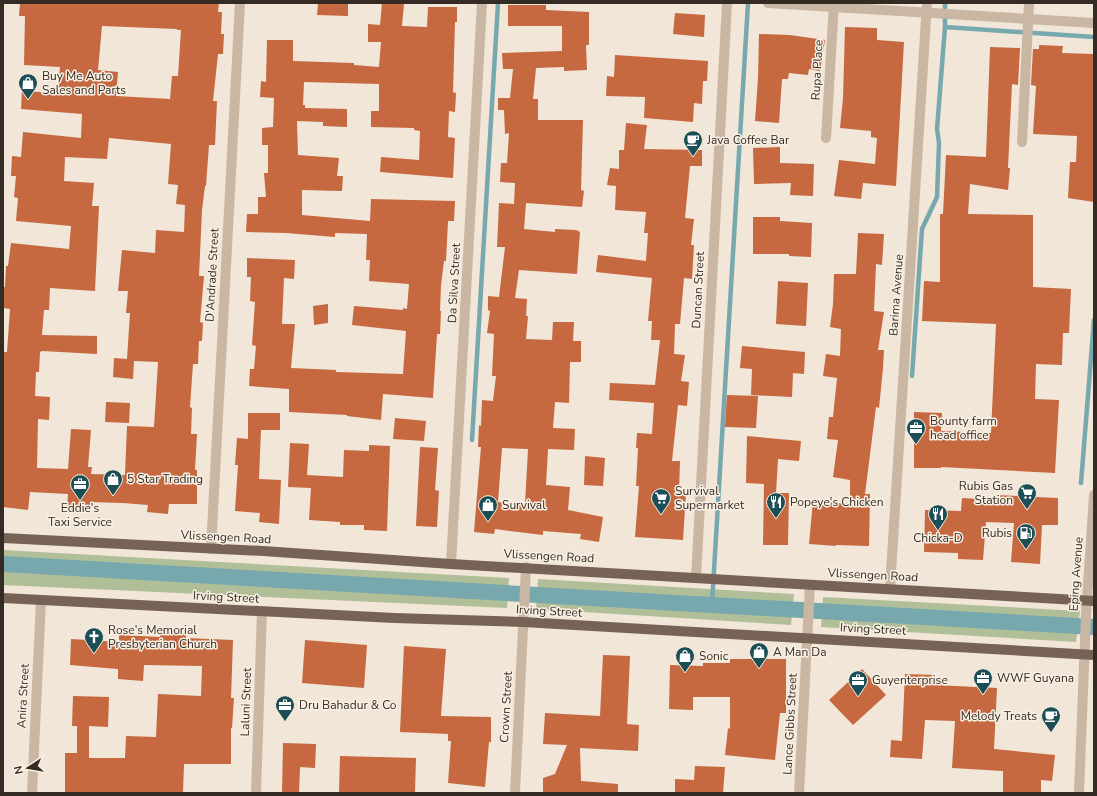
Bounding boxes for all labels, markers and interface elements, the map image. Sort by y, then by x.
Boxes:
street label: Rupa Place [807,39,827,101]
place label: Buy Me Auto Sales and Parts [42,68,126,98]
shop icon: Buy Me Auto Sales and Parts [17,72,39,100]
cafe icon: Java Coffee Bar [682,129,704,157]
place label: Java Coffee Bar [706,132,790,148]
street label: D'Andrade Street [202,227,222,322]
street label: Da Silva Street [444,242,464,323]
street label: Duncan Street [688,250,708,329]
street label: Barima Avenue [885,253,907,337]
place label: Bounty farm head office [930,413,997,443]
office icon: Bounty farm head office [905,417,927,445]
shop icon: 5 Star Trading [102,468,124,496]
place label: 5 Star Trading [127,471,203,487]
office icon: Eddie's Taxi Service [69,473,91,501]
place label: Rubis Gas Station [959,478,1013,508]
supermarket icon: Rubis Gas Station [1016,482,1038,510]
place label: Survival Supermarket [675,483,745,513]
supermarket icon: Survival Supermarket [650,487,672,515]
restaurant icon: Popeye's Chicken [765,491,787,519]
shop icon: Survival [477,494,499,522]
place label: Popeye's Chicken [790,494,884,510]
place label: Survival [502,497,546,513]
place label: Eddie's Taxi Service [48,500,112,530]
restaurant icon: Chicka-D [927,503,949,531]
fuel station icon: Rubis [1015,522,1037,550]
place label: Rubis [982,525,1012,541]
street label: Vlissengen Road [179,527,272,547]
place label: Chicka-D [913,530,963,546]
street label: Eping Avenue [1065,536,1087,612]
street label: Vlissengen Road [502,546,595,566]
street label: Vlissengen Road [826,565,919,585]
street label: Irving Street [192,587,260,607]
street label: Irving Street [515,601,583,621]
street label: Irving Street [839,619,907,639]
place label: Rose's Memorial Presbyterian Church [108,622,217,652]
church icon: Rose's Memorial Presbyterian Church [83,626,105,654]
shop icon: A Man Da [748,641,770,669]
place label: A Man Da [773,644,827,660]
shop icon: Sonic [674,645,696,673]
place label: Sonic [699,648,729,664]
street label: Anira Street [13,662,33,729]
street label: Laluni Street [237,667,255,737]
office icon: WWF Guyana [972,667,994,695]
office icon: Guyenterprise [847,669,869,697]
street label: Crown Street [496,670,516,743]
place label: WWF Guyana [997,670,1074,686]
street label: Lance Gibbs Street [779,672,801,775]
place label: Guyenterprise [872,672,948,688]
office icon: Dru Bahadur & Co [274,694,296,722]
place label: Dru Bahadur & Co [299,697,397,713]
cafe icon: Melody Treats [1040,705,1062,733]
place label: Melody Treats [961,708,1037,724]
north arrow [8,748,48,788]
text: N [11,764,27,776]

